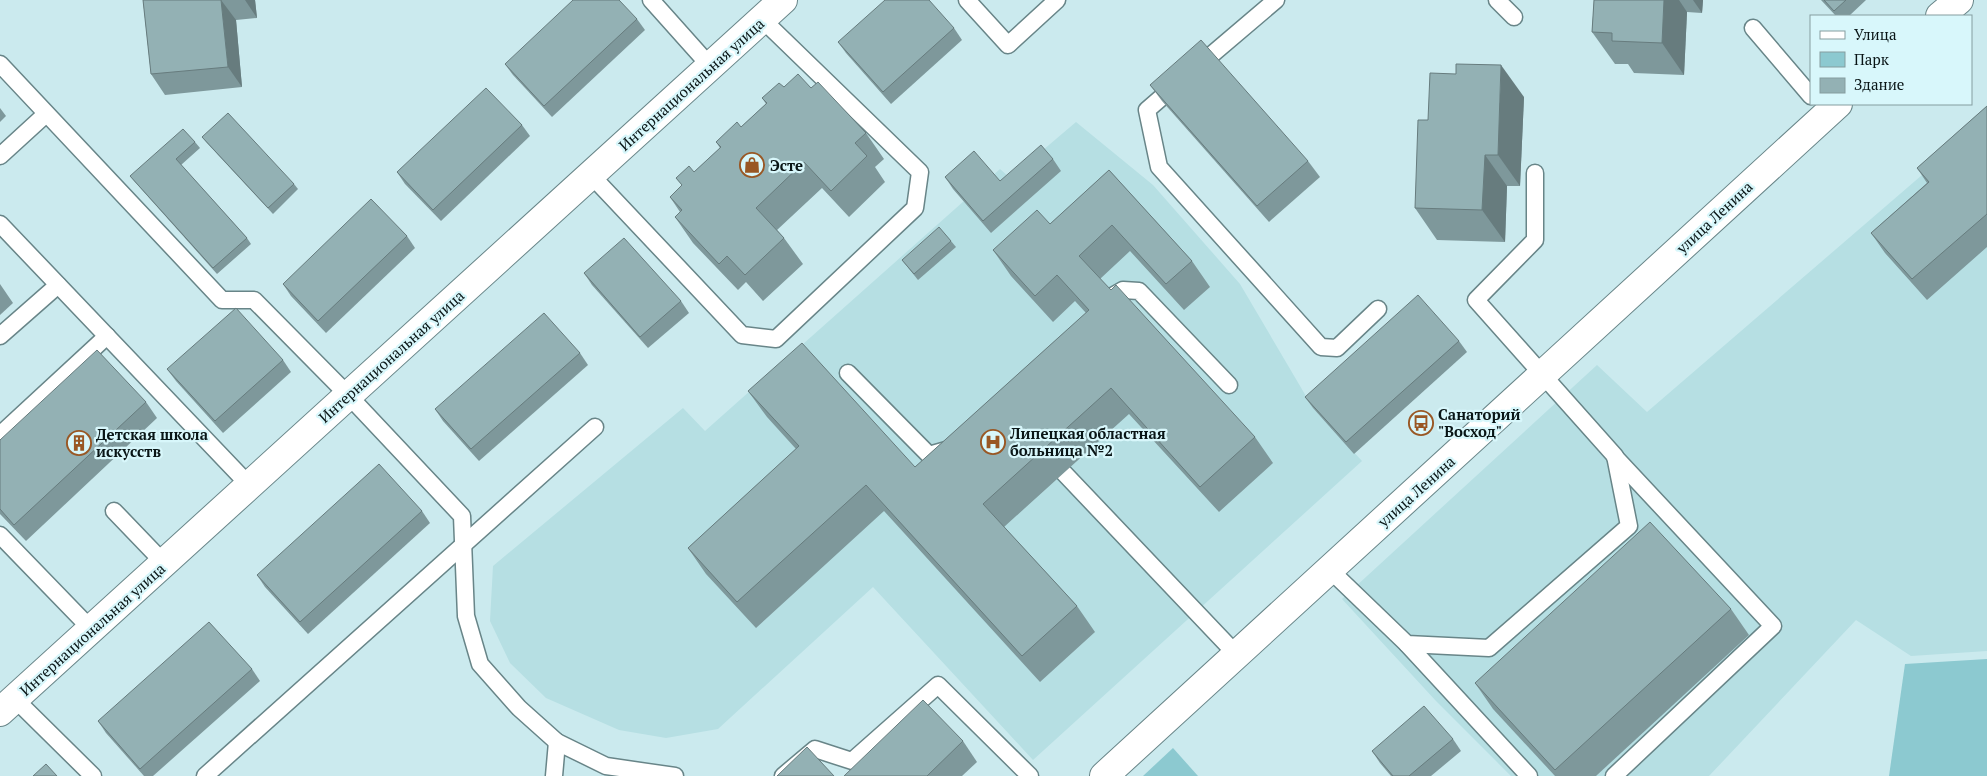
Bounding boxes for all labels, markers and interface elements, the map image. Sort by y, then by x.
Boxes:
street label: Интернациональная улица [614,13,768,155]
legend [1810,15,1972,105]
text: Улица [1854,24,1897,44]
text: Парк [1854,49,1890,69]
text: Здание [1854,74,1904,94]
shop icon: Эсте [739,152,765,178]
place label: Эсте [770,155,803,175]
street label: улица Ленина [1671,176,1757,258]
street label: Интернациональная улица [314,285,468,427]
place label: Санаторий "Восход" [1438,404,1521,441]
bus stop icon: Санаторий "Восход" [1408,410,1434,436]
place label: Липецкая областная больница №2 [1009,423,1166,460]
place label: Детская школа искусств [96,424,209,461]
hospital icon: Липецкая областная больница №2 [980,429,1006,455]
building icon: Детская школа искусств [66,430,92,456]
street label: улица Ленина [1372,451,1459,532]
street label: Интернациональная улица [15,558,169,700]

